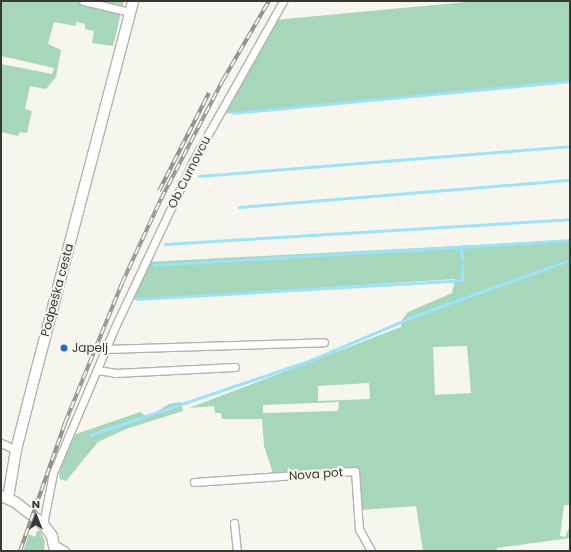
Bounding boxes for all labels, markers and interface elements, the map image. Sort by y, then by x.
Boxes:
street label: Ob Curnovcu [165,133,213,211]
street label: Podpeška cesta [38,242,76,338]
place label: Japelj [72,341,108,355]
marker: Japelj [59,343,69,353]
street label: Nova pot [288,465,344,483]
north arrow [16,496,56,536]
text: N [32,496,40,512]

